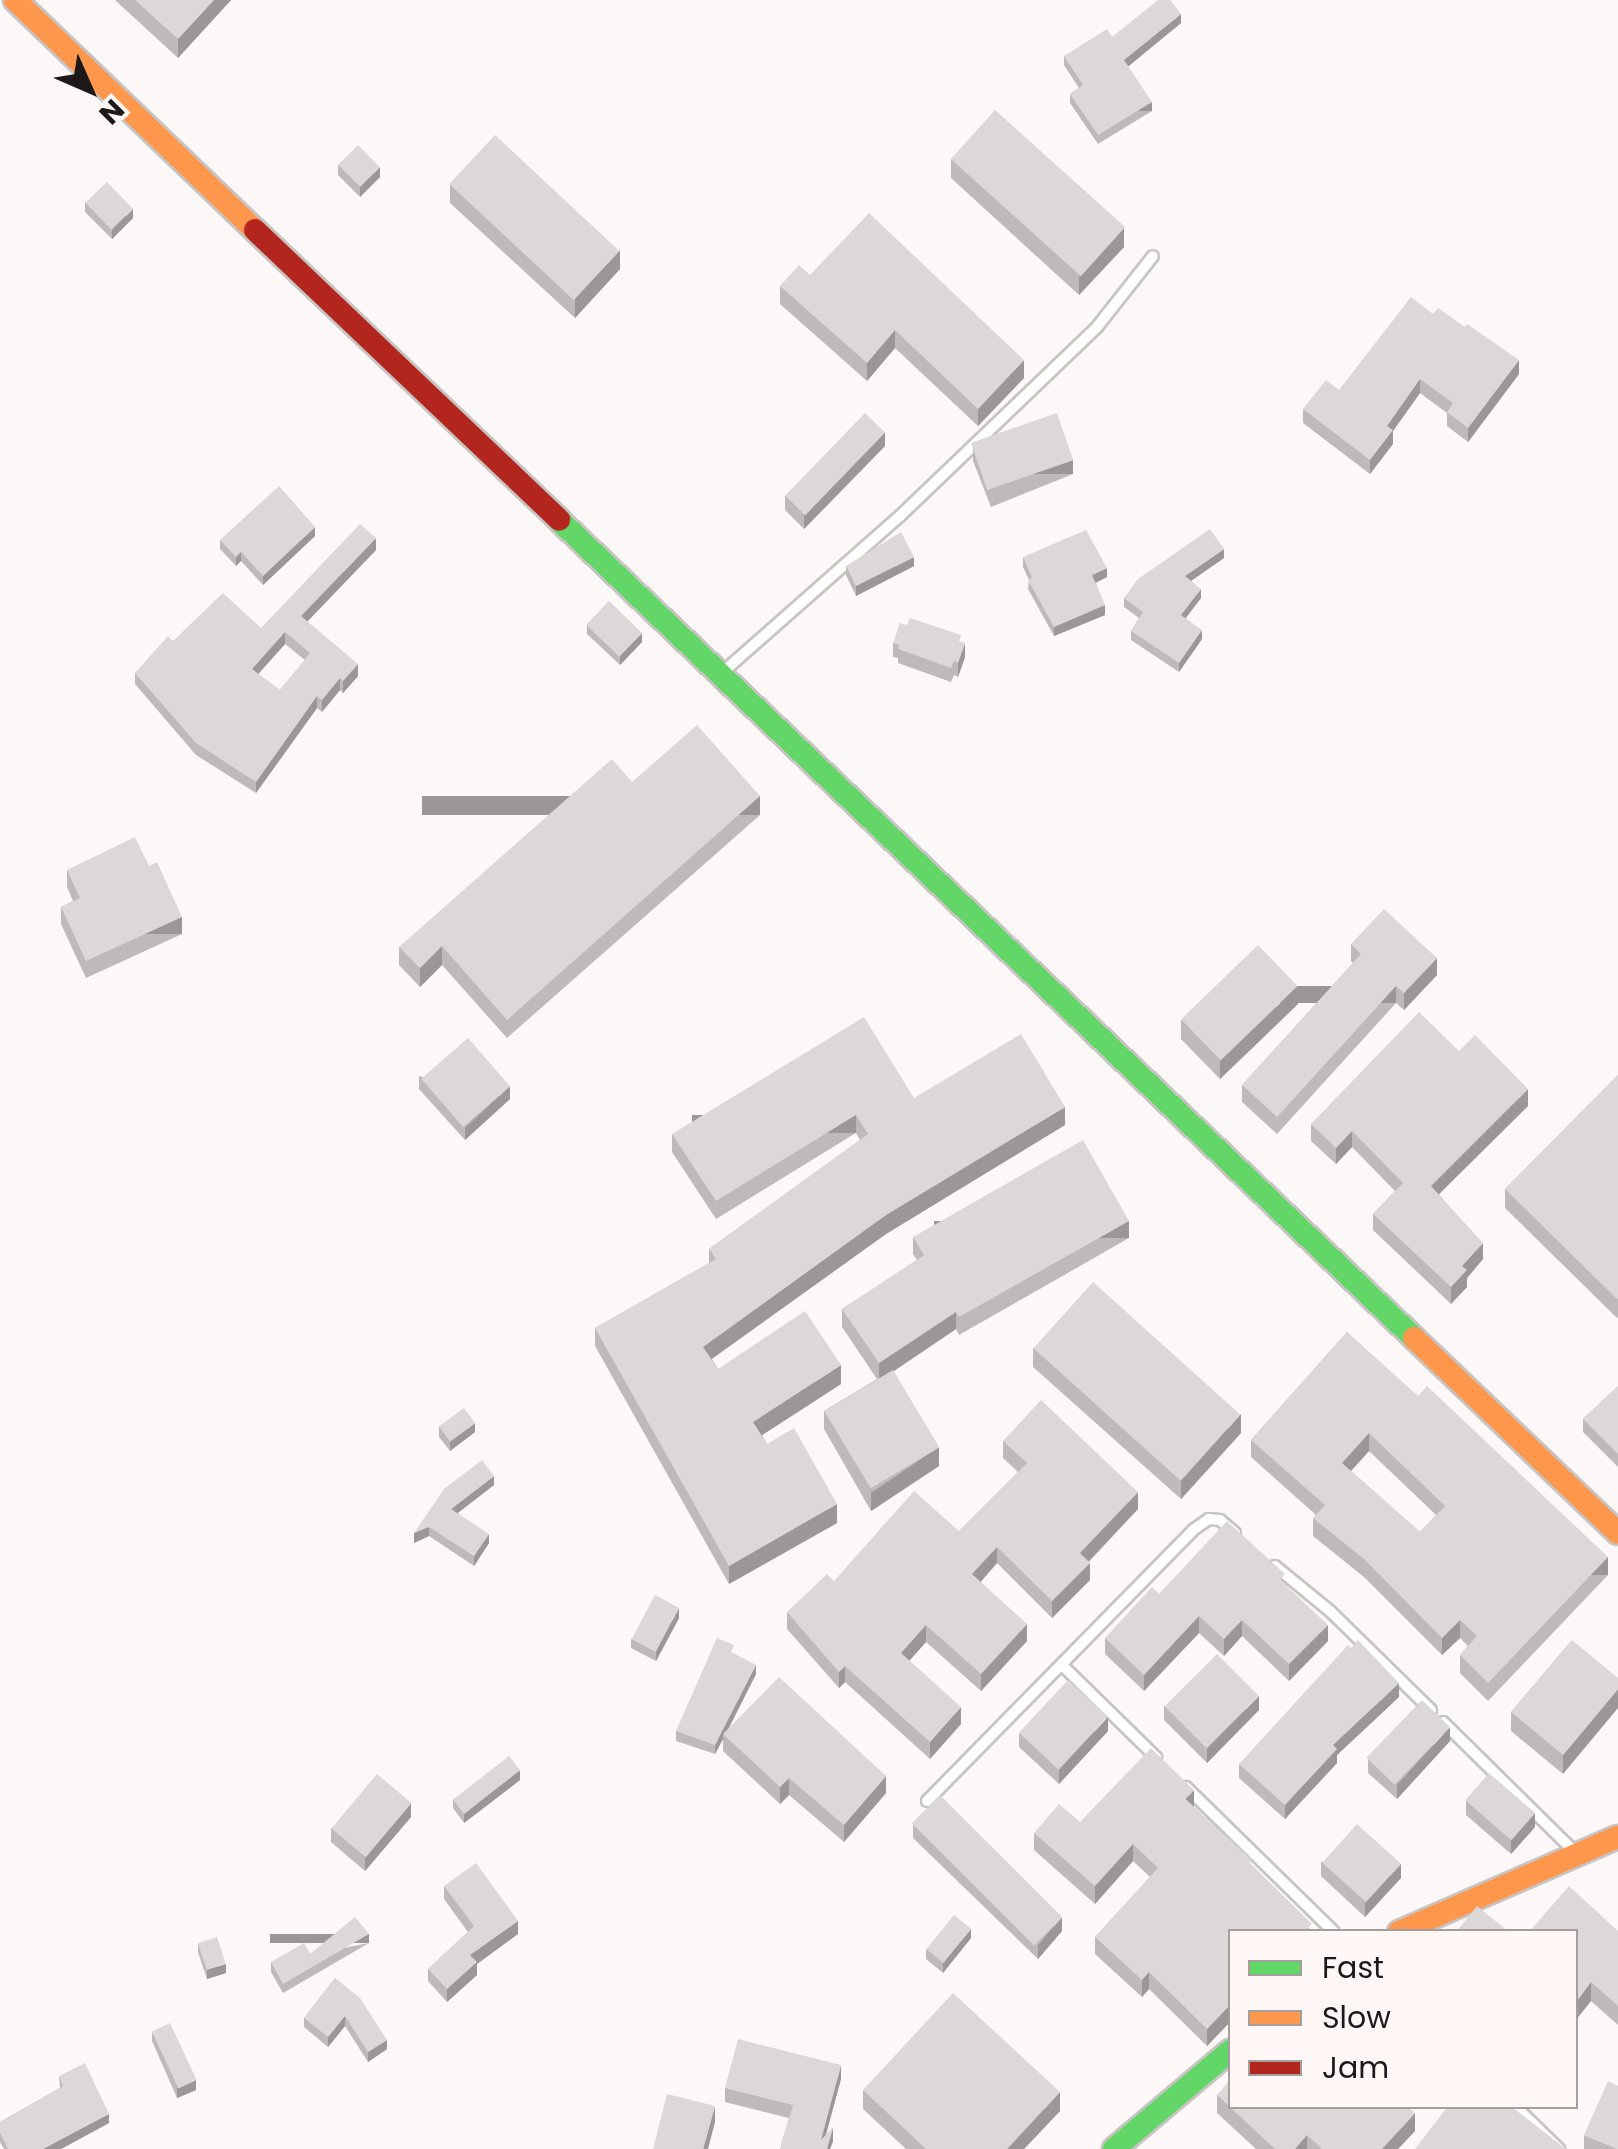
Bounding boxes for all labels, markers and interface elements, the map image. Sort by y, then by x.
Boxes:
north arrow [40,40,140,140]
text: N [90,90,133,133]
legend [1228,1929,1578,2109]
text: Fast [1322,1946,1384,1989]
text: Slow [1322,1996,1391,2039]
text: Jam [1322,2046,1389,2089]

